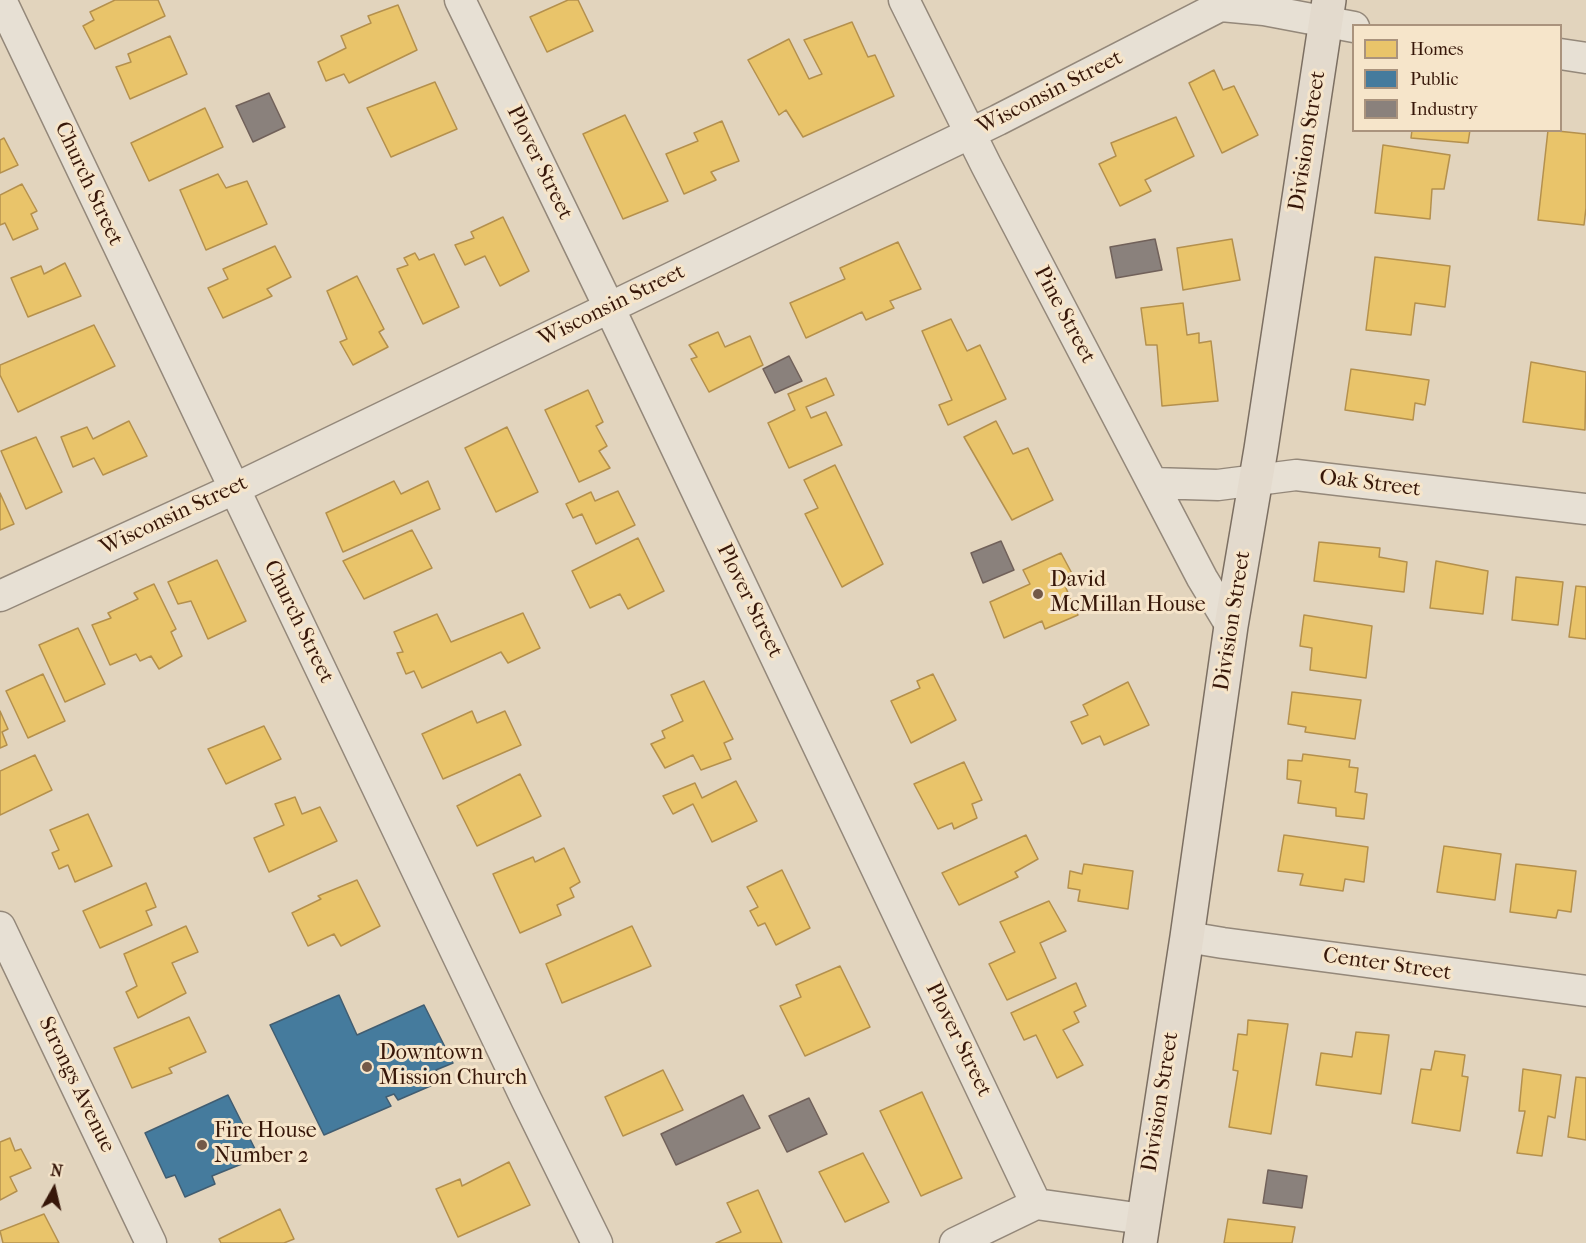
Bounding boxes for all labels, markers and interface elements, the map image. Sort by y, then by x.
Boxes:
legend [1352,24,1562,132]
text: Homes [1410,39,1464,60]
street label: Wisconsin Street [973,45,1127,141]
street label: Division Street [1284,69,1332,213]
text: Public [1410,69,1458,90]
text: Industry [1410,99,1478,120]
street label: Plover Street [500,102,578,224]
street label: Church Street [48,118,128,250]
street label: Wisconsin Street [534,259,690,353]
street label: Pine Street [1027,262,1101,368]
street label: Oak Street [1318,465,1422,503]
street label: Wisconsin Street [96,470,252,562]
street label: Plover Street [710,540,788,662]
street label: Division Street [1209,549,1257,693]
street label: Church Street [257,556,339,688]
place label: David McMillan House [1050,568,1206,620]
marker: David McMillan House [1031,587,1045,601]
street label: Center Street [1321,943,1453,987]
street label: Plover Street [919,979,997,1101]
street label: Strongs Avenue [32,1013,120,1157]
street label: Division Street [1137,1030,1185,1174]
place label: Downtown Mission Church [379,1041,527,1092]
marker: Downtown Mission Church [360,1060,374,1074]
place label: Fire House Number 2 [214,1119,317,1170]
marker: Fire House Number 2 [195,1138,209,1152]
north arrow [24,1159,84,1219]
text: N [49,1160,64,1181]

